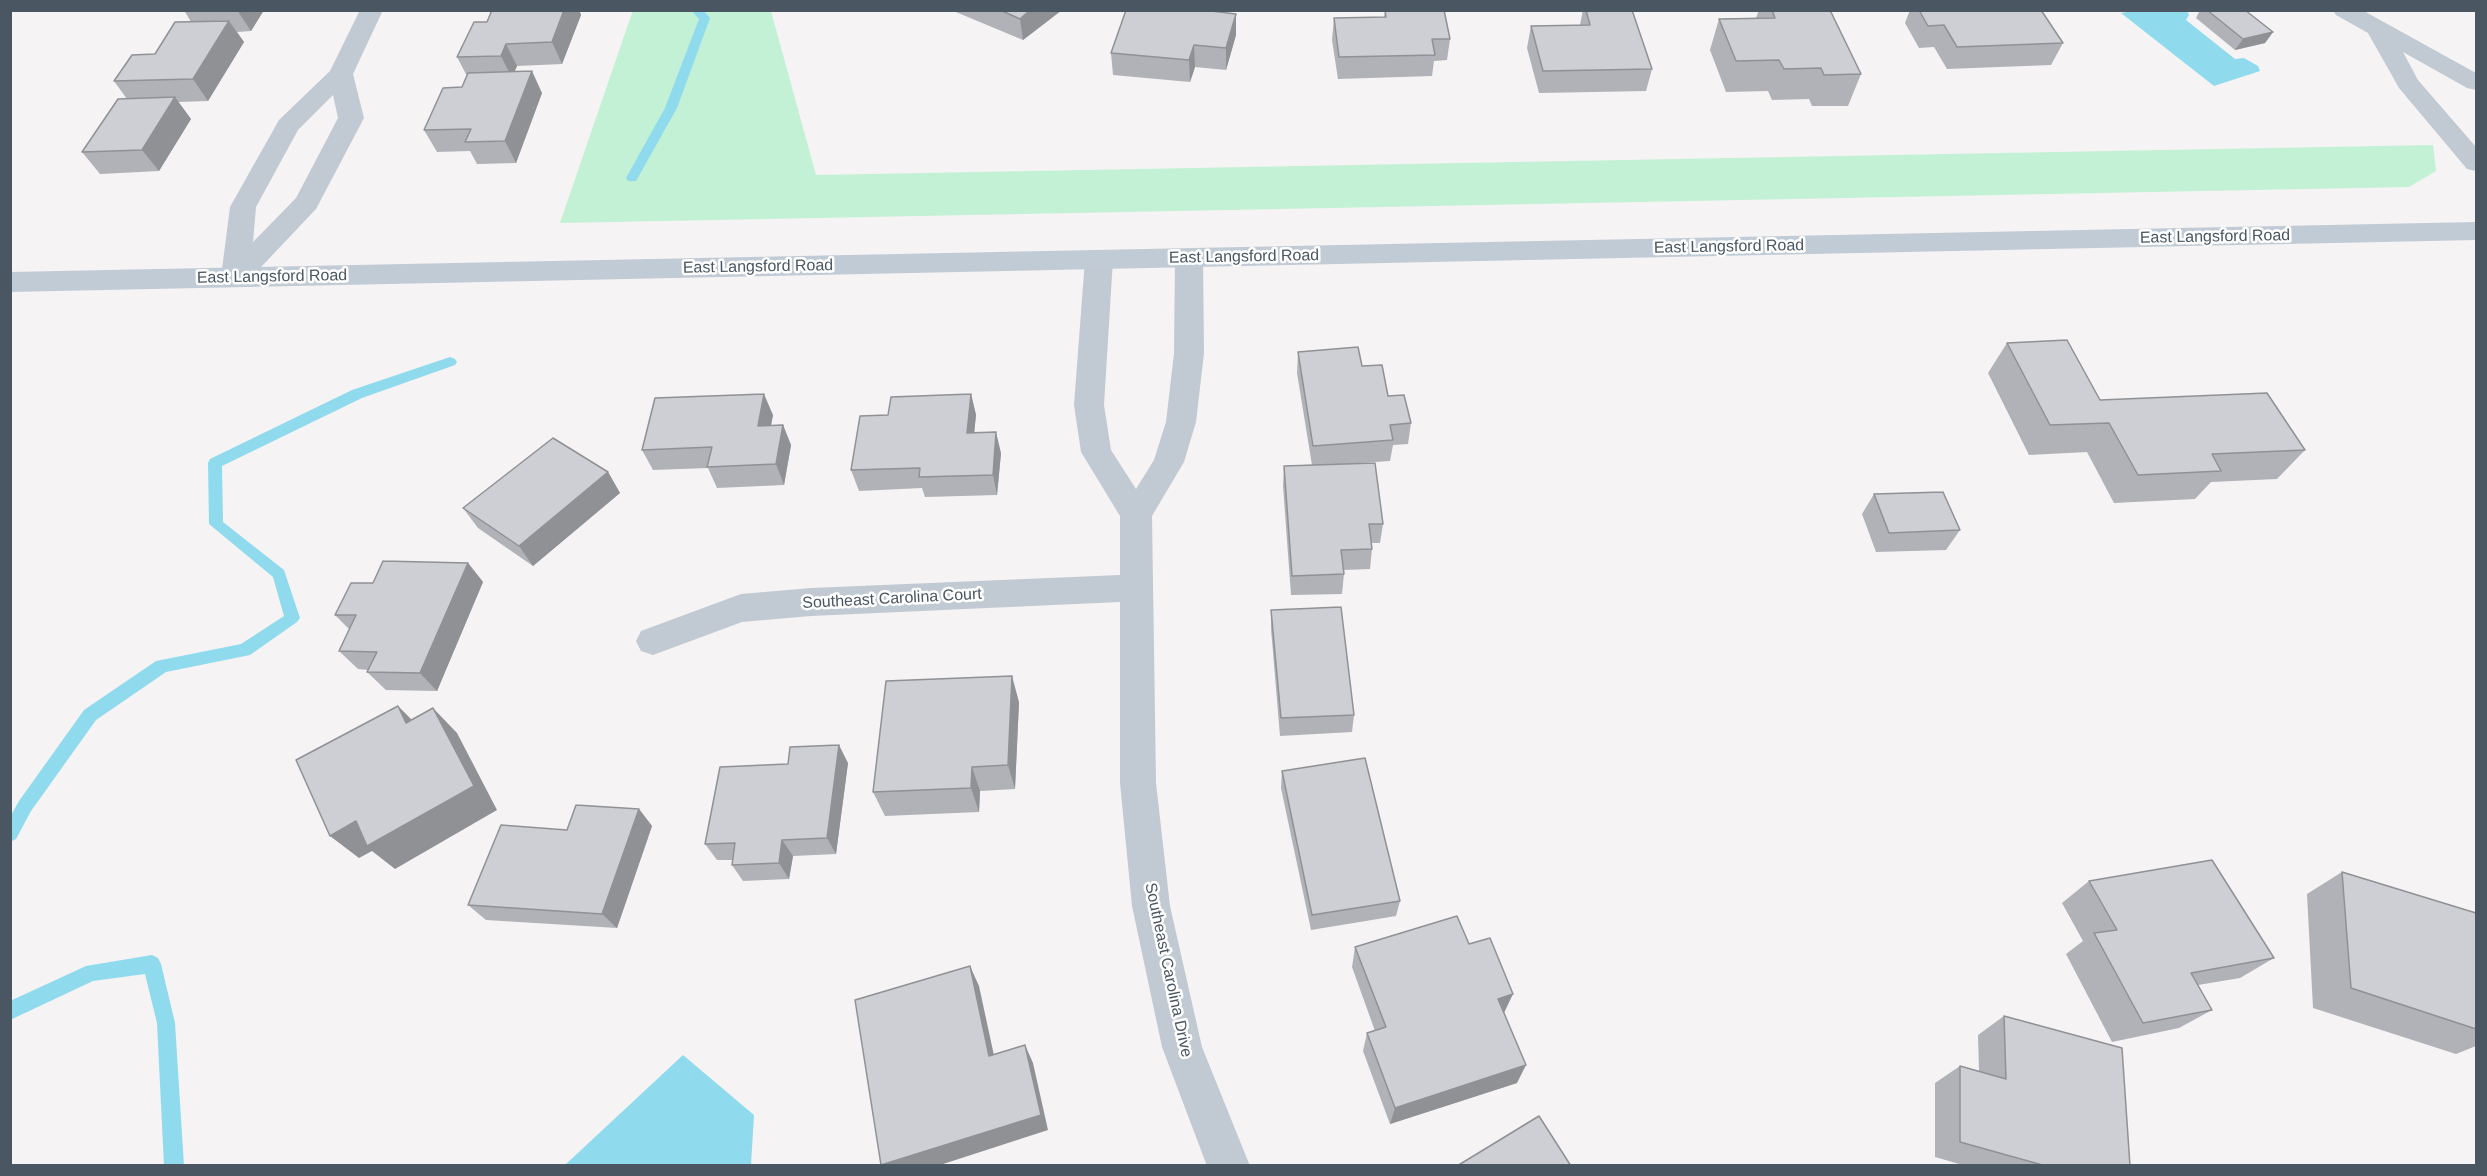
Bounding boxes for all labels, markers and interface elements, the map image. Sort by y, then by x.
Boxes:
street label: East Langsford Road [2140,226,2290,248]
street label: East Langsford Road [1654,236,1804,258]
street label: East Langsford Road [1169,246,1319,268]
street label: East Langsford Road [683,256,833,278]
street label: East Langsford Road [197,266,347,288]
street label: Southeast Carolina Court [802,585,982,613]
street label: Southeast Carolina Drive [1140,881,1196,1059]

